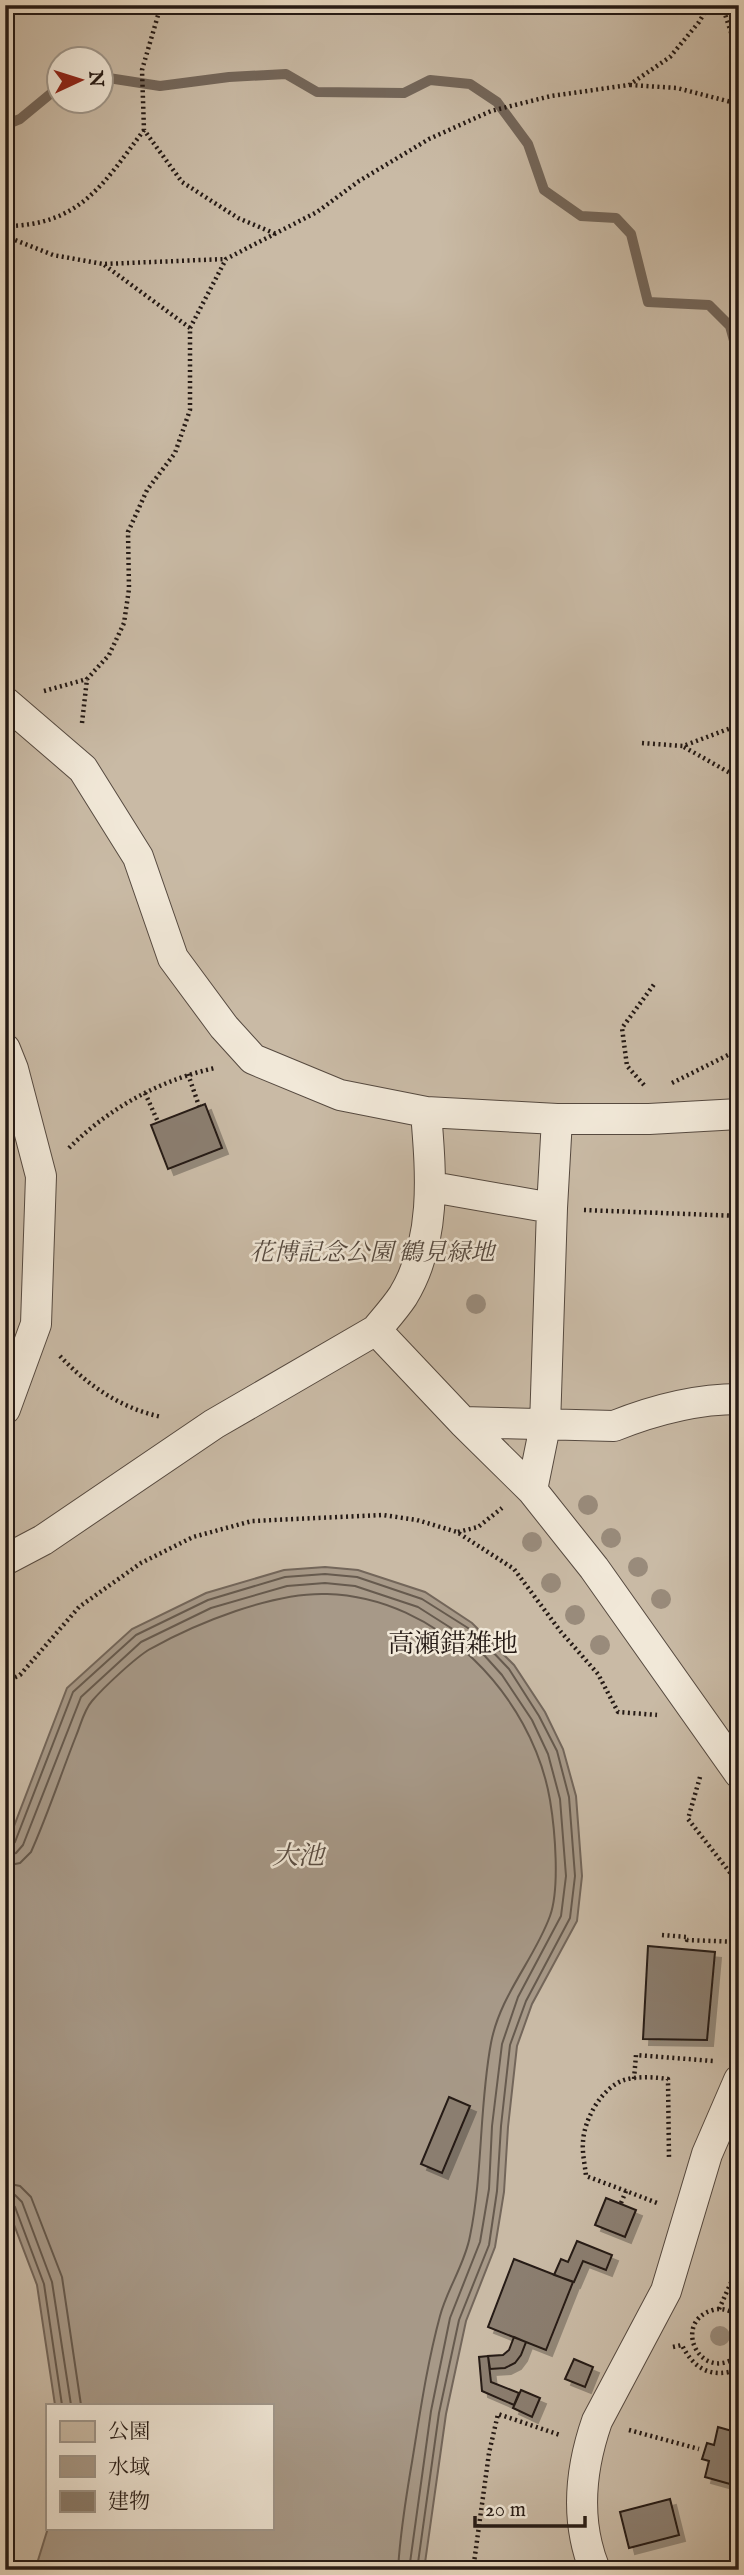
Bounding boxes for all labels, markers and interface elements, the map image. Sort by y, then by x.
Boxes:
north arrow [46,46,116,116]
text: N [82,69,108,89]
park label: 花博記念公園 鶴見緑地 [249,1238,498,1269]
district label: 高瀬錯雑地 [388,1628,518,1661]
water label: 大池 [272,1840,327,1873]
legend [46,2404,273,2530]
text: 公園 [108,2419,150,2446]
text: 水域 [108,2455,150,2482]
scale bar [475,2484,585,2528]
text: 建物 [108,2489,150,2516]
text: 20 m [485,2497,526,2524]

